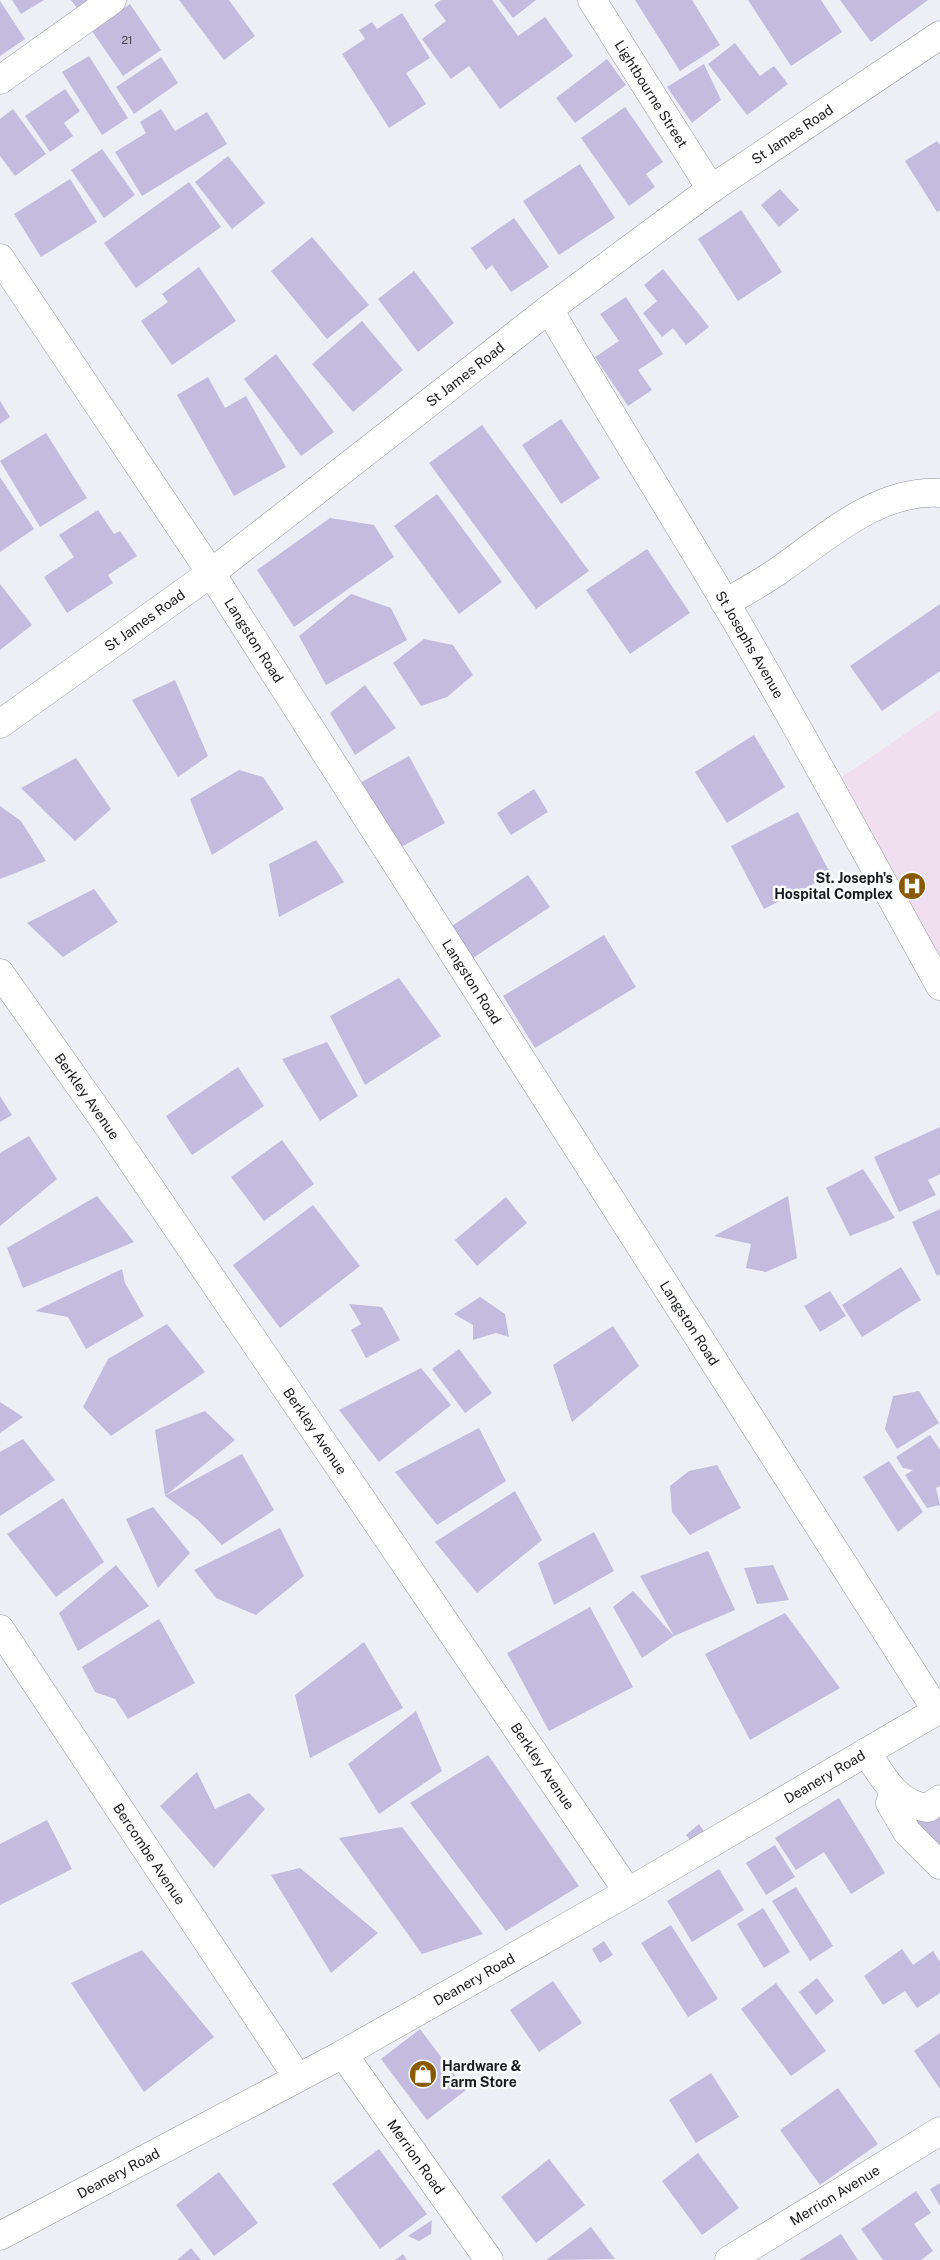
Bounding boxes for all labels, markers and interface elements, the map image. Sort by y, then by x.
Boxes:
house number: 21 [121,34,133,46]
street label: Lightbourne Street [611,37,691,151]
street label: St James Road [749,101,836,167]
street label: St James Road [423,339,507,410]
street label: St James Road [102,586,188,655]
street label: St Josephs Avenue [712,588,787,701]
street label: Langston Road [221,595,287,685]
place label: St. Joseph's Hospital Complex [774,870,893,902]
hospital icon: St. Joseph's Hospital Complex [897,871,927,901]
street label: Langston Road [439,937,505,1027]
street label: Berkley Avenue [51,1050,123,1142]
street label: Langston Road [657,1278,722,1368]
street label: Berkley Avenue [280,1385,350,1478]
street label: Berkley Avenue [507,1720,578,1813]
street label: Deanery Road [781,1747,868,1807]
street label: Bercombe Avenue [110,1800,189,1908]
street label: Deanery Road [430,1950,518,2009]
place label: Hardware & Farm Store [442,2058,522,2090]
shop icon: Hardware & Farm Store [408,2059,438,2089]
street label: Merrion Road [384,2117,448,2197]
street label: Deanery Road [74,2145,162,2202]
street label: Merrion Avenue [787,2162,883,2229]

